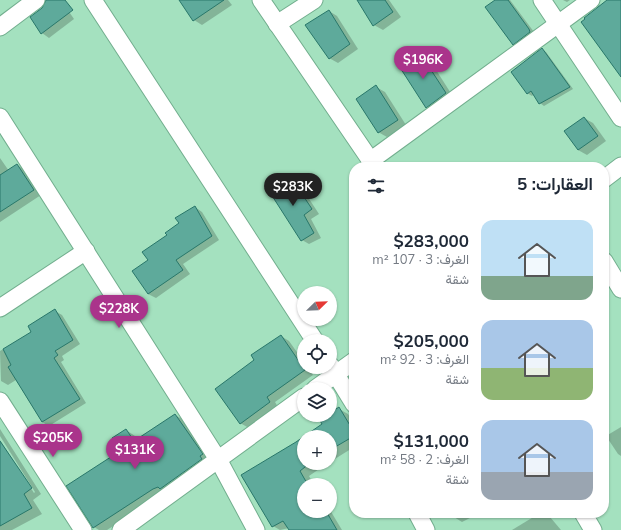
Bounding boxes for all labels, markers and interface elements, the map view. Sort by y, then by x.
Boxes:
pin: $196K [395,46,451,80]
text: $196K [403,51,443,67]
pin: $283K [265,173,321,207]
text: العقارات: 5 [517,173,593,194]
icon: filters [365,175,387,197]
text: $283K [273,178,313,194]
text: $283,000 [393,230,469,251]
icon: home [513,236,561,284]
text: الغرف: 3 · 107 m² [372,251,469,267]
text: شقة [446,271,469,287]
north arrow [297,286,337,326]
map controls [297,286,337,518]
pin: $228K [91,295,147,329]
text: $228K [99,300,139,316]
text: $205,000 [393,330,469,351]
button: locate [297,334,337,374]
icon: home [513,336,561,384]
text: الغرف: 3 · 92 m² [380,351,469,367]
text: شقة [446,371,469,387]
button: layers [297,382,337,422]
pin: $205K [25,424,81,458]
text: $205K [33,429,73,445]
button: + [297,430,337,470]
text: $131,000 [393,430,469,451]
pin: $131K [107,436,163,470]
icon: home [513,436,561,484]
text: $131K [115,441,155,457]
text: الغرف: 2 · 58 m² [380,451,469,467]
text: شقة [446,471,469,487]
button: − [297,478,337,518]

